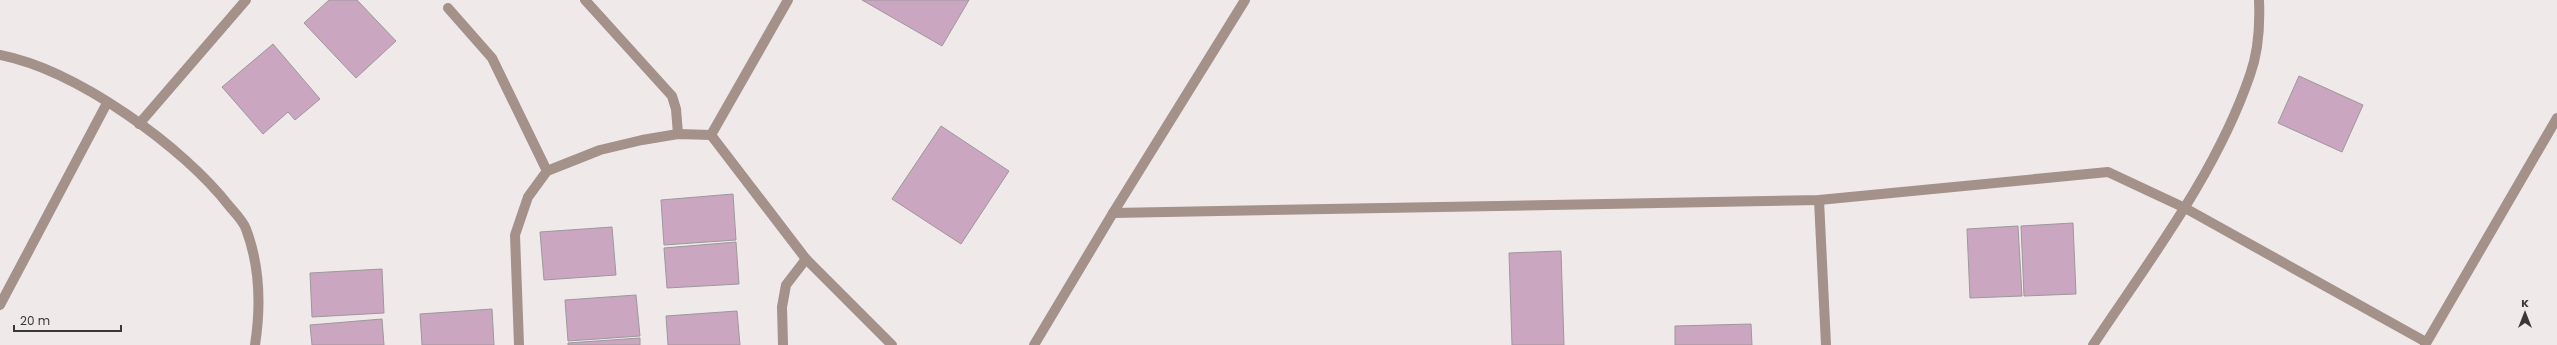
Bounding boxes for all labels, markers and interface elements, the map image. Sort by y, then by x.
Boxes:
north arrow [2505,293,2545,333]
text: K [2521,295,2529,311]
scale bar [14,307,121,333]
text: 20 m [20,312,50,329]

